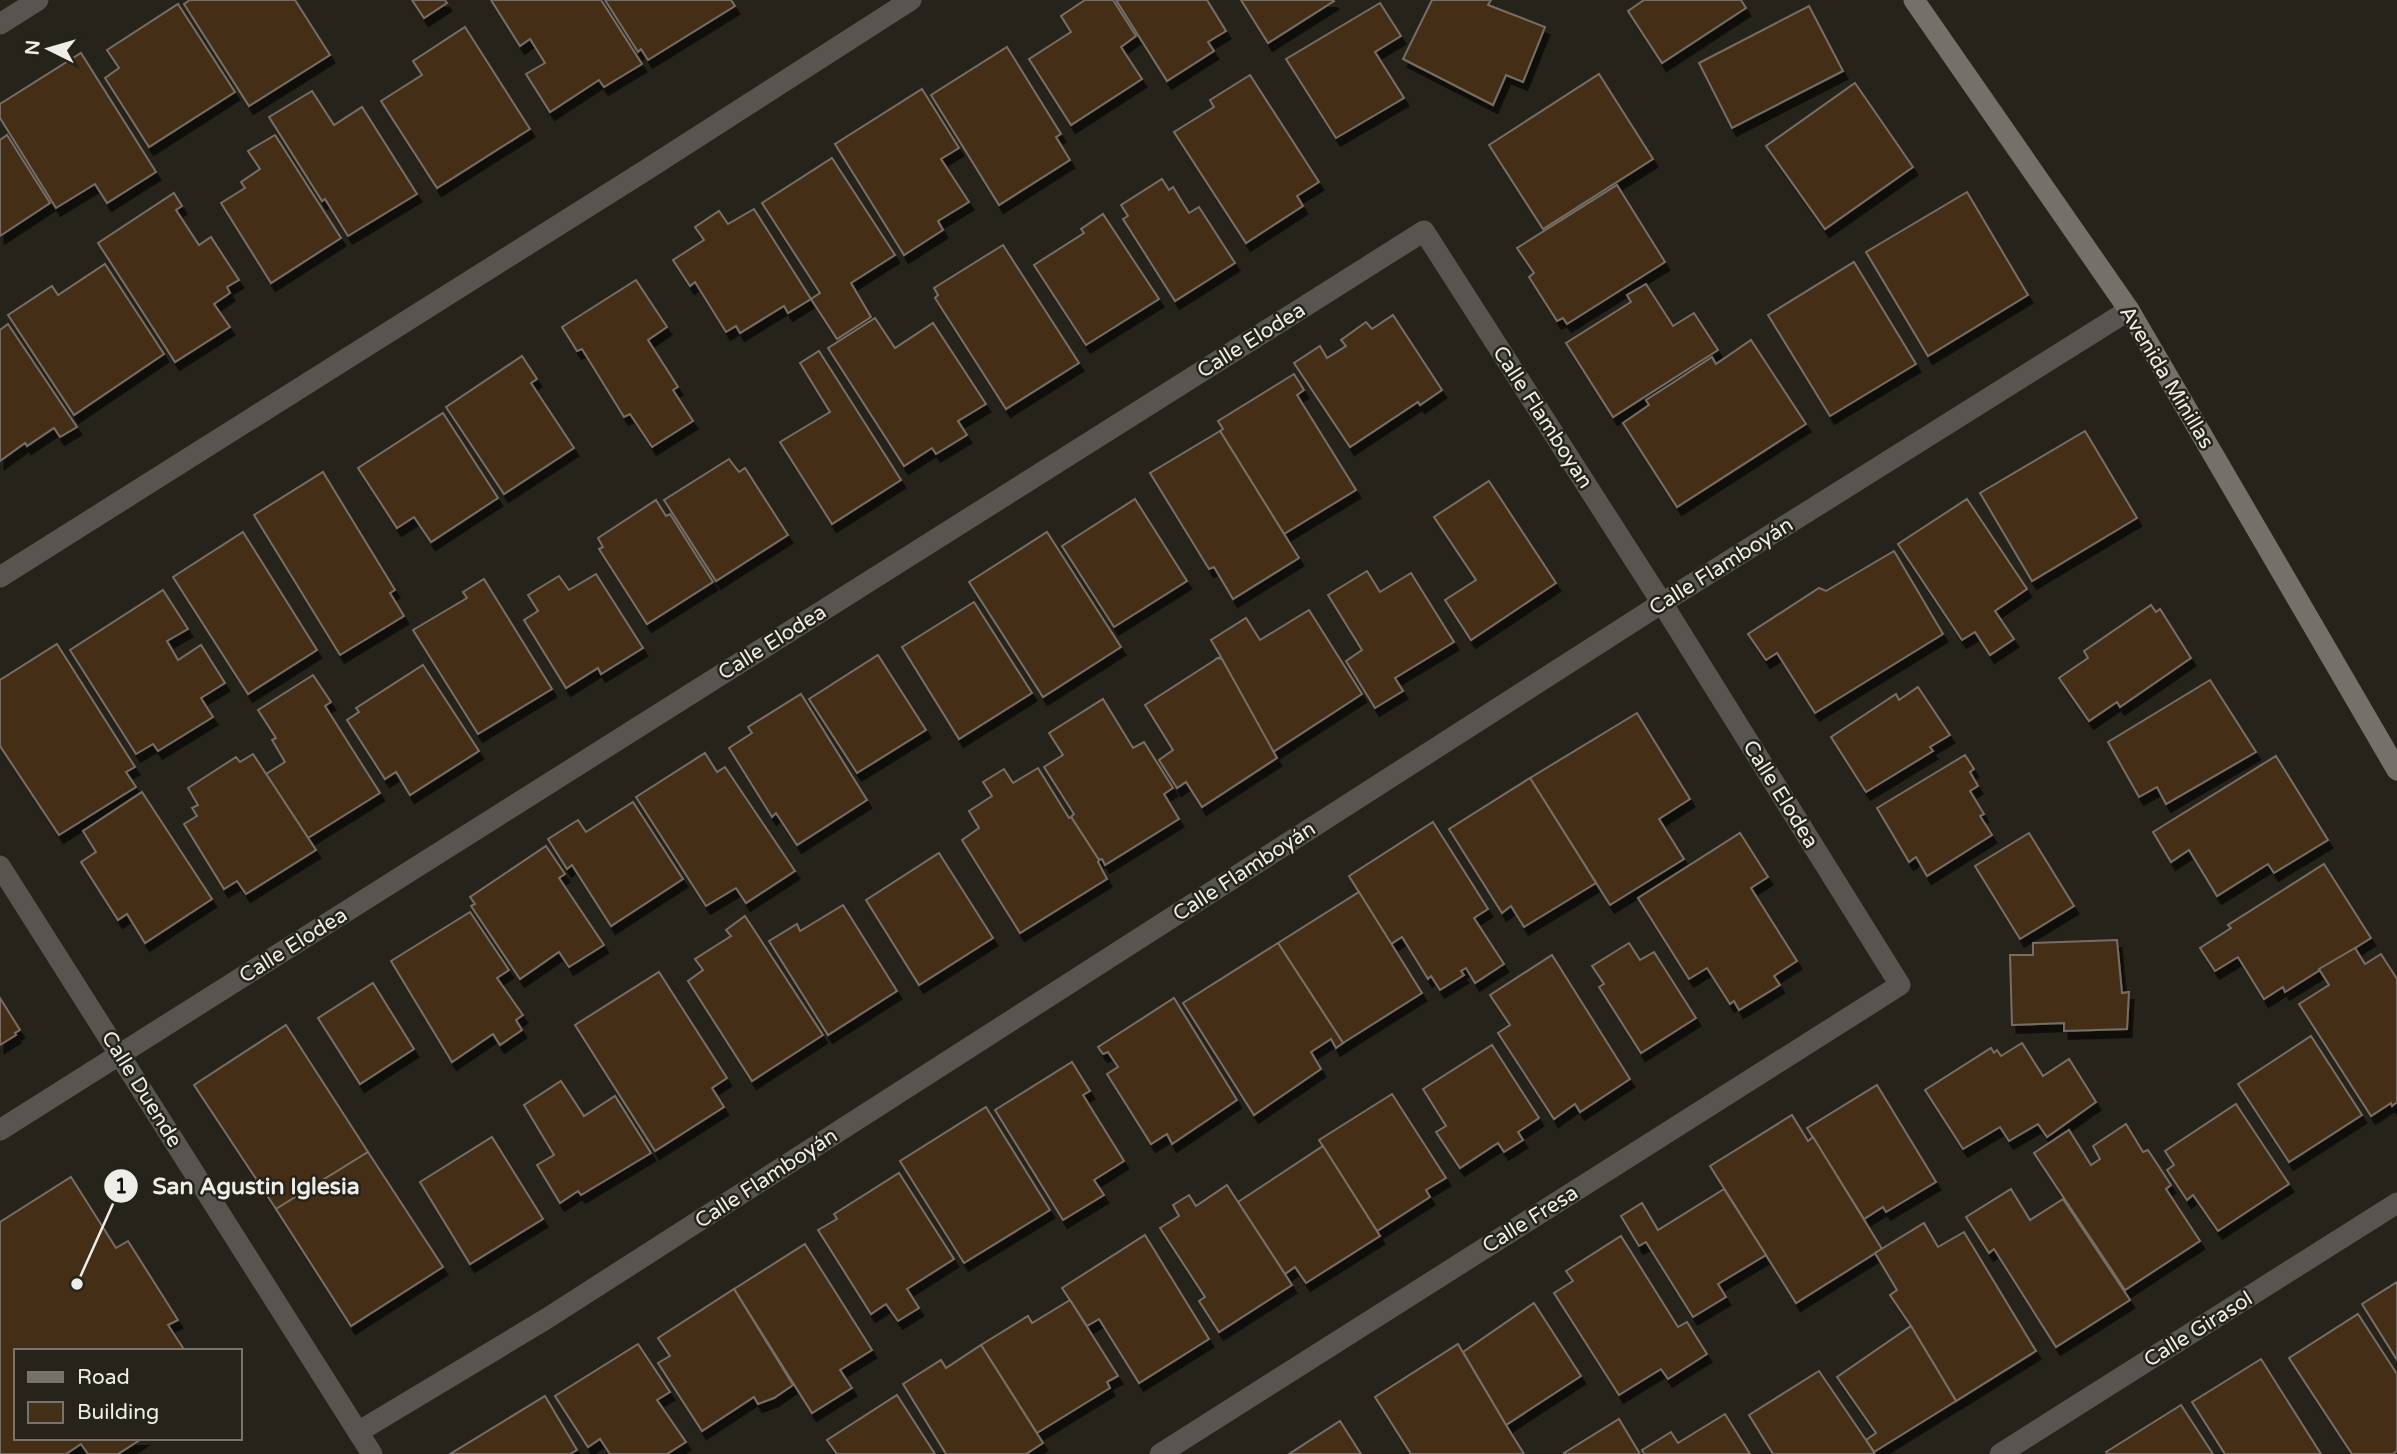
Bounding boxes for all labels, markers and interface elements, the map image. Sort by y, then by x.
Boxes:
north arrow [14,14,84,84]
text: N [21,39,45,56]
street label: Calle Elodea [1193,297,1310,383]
street label: Avenida Minillas [2114,301,2219,453]
street label: Calle Flamboyan [1487,341,1598,493]
street label: Calle Flamboyán [1645,512,1798,621]
street label: Calle Elodea [714,599,831,685]
street label: Calle Elodea [1738,736,1824,853]
street label: Calle Flamboyán [1168,816,1320,927]
street label: Calle Elodea [235,902,352,988]
street label: Calle Duende [96,1026,187,1152]
street label: Calle Flamboyán [690,1123,842,1234]
callout: San Agustin Iglesia [104,1164,374,1208]
text: San Agustin Iglesia [152,1173,360,1201]
text: 1 [114,1174,128,1199]
street label: Calle Fresa [1478,1180,1583,1259]
street label: Calle Girasol [2139,1286,2257,1373]
legend [14,1349,242,1440]
text: Road [77,1365,130,1390]
text: Building [77,1400,159,1425]

